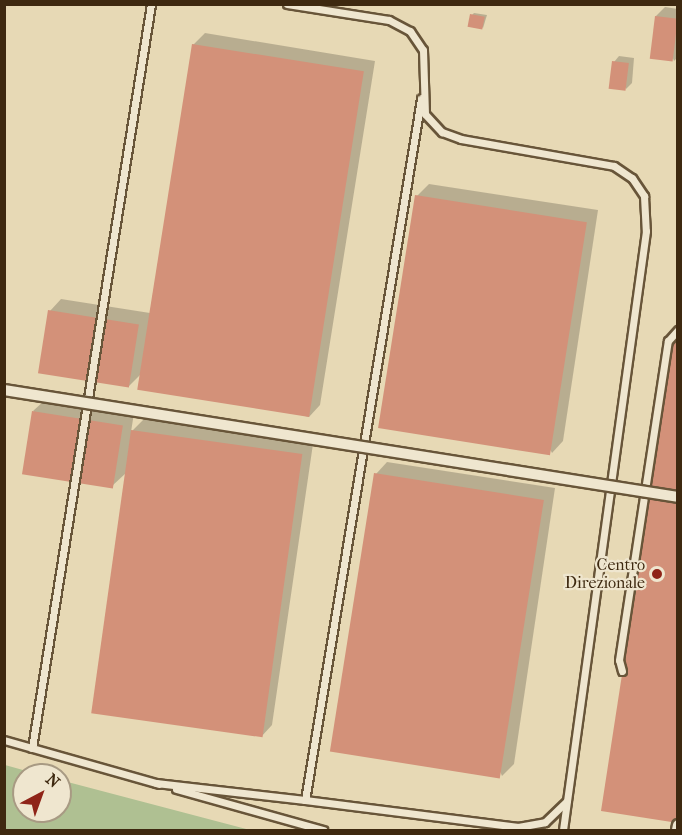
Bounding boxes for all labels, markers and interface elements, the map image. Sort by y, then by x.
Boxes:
place label: Centro Direzionale [565,555,645,593]
marker: Centro Direzionale [650,567,664,581]
north arrow [12,763,72,823]
text: N [42,769,64,792]

